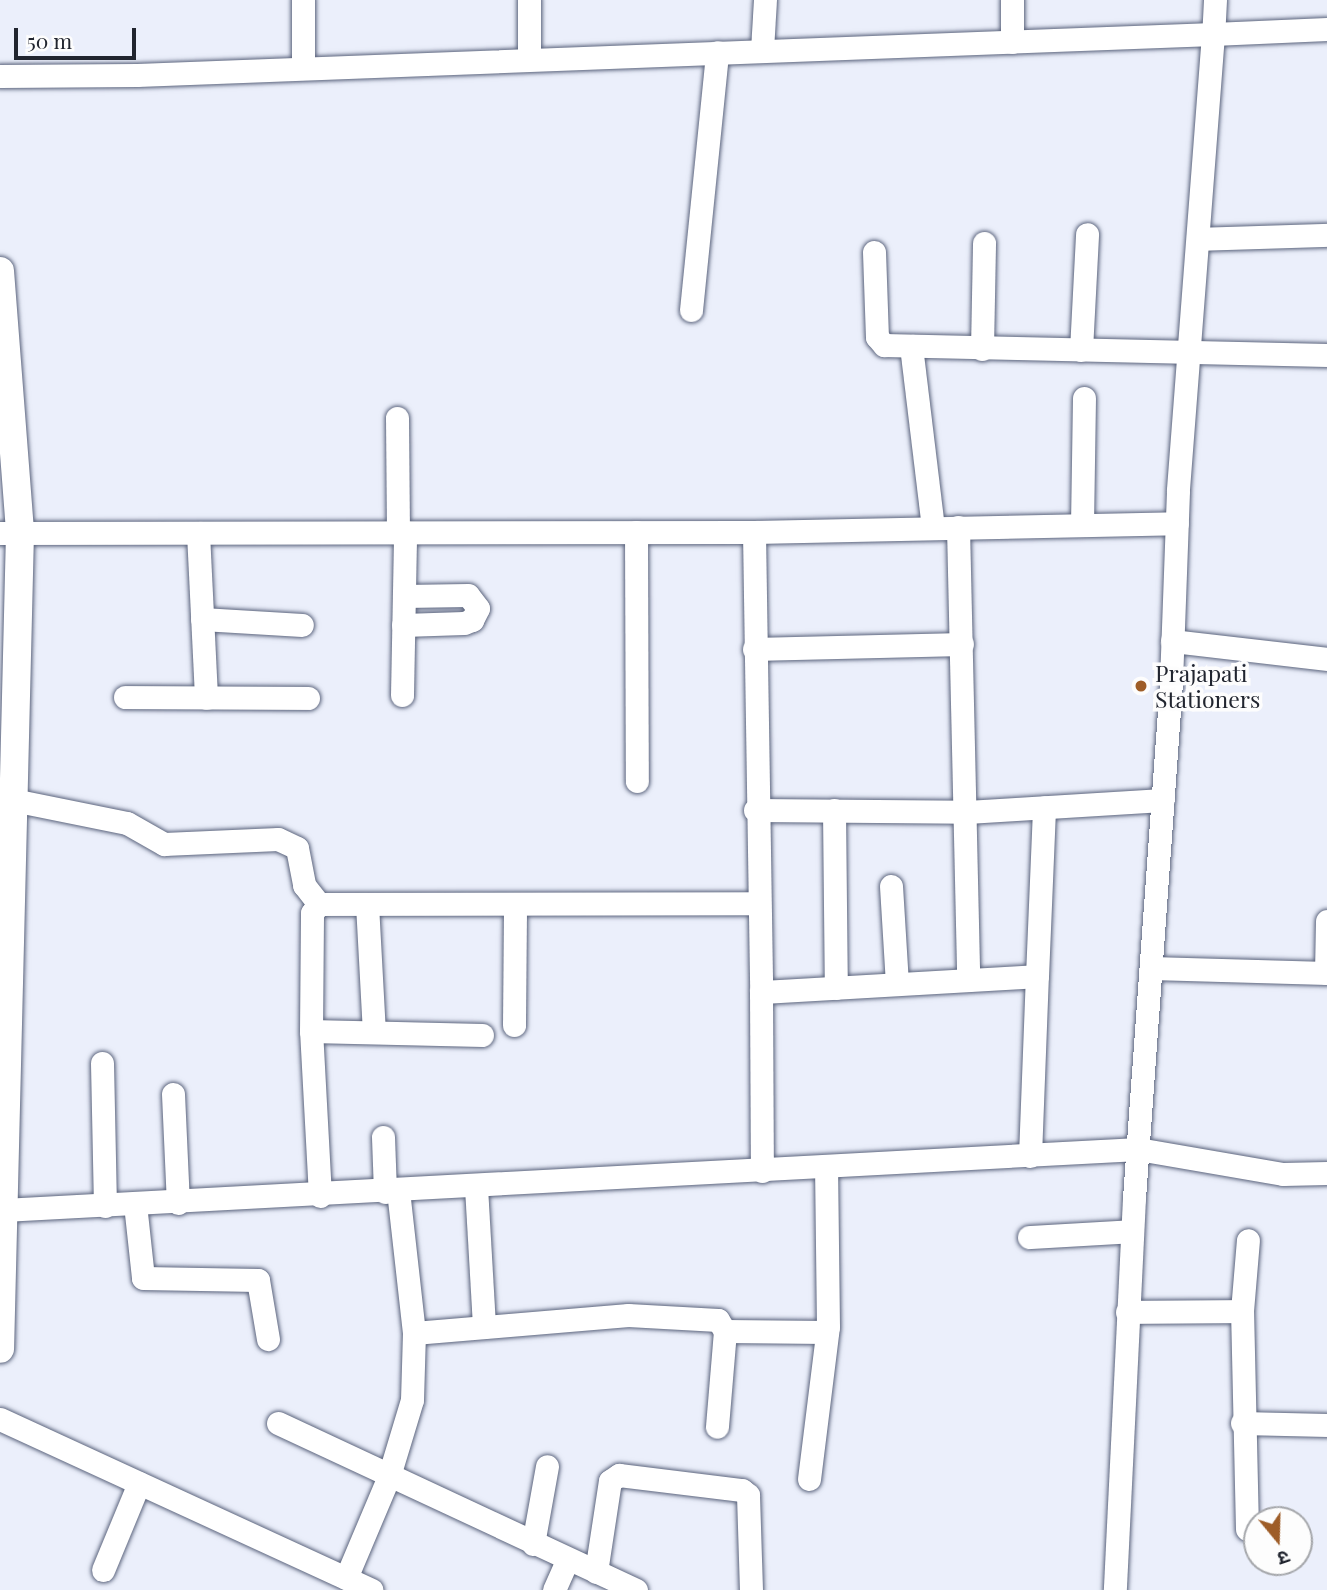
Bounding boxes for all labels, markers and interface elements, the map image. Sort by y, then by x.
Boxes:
scale bar [18,14,140,58]
text: 50 m [27,26,72,54]
place label: Prajapati Stationers [1155,659,1260,713]
marker: Prajapati Stationers [1133,678,1149,694]
north arrow [1243,1506,1313,1576]
text: उ [1275,1545,1294,1573]

